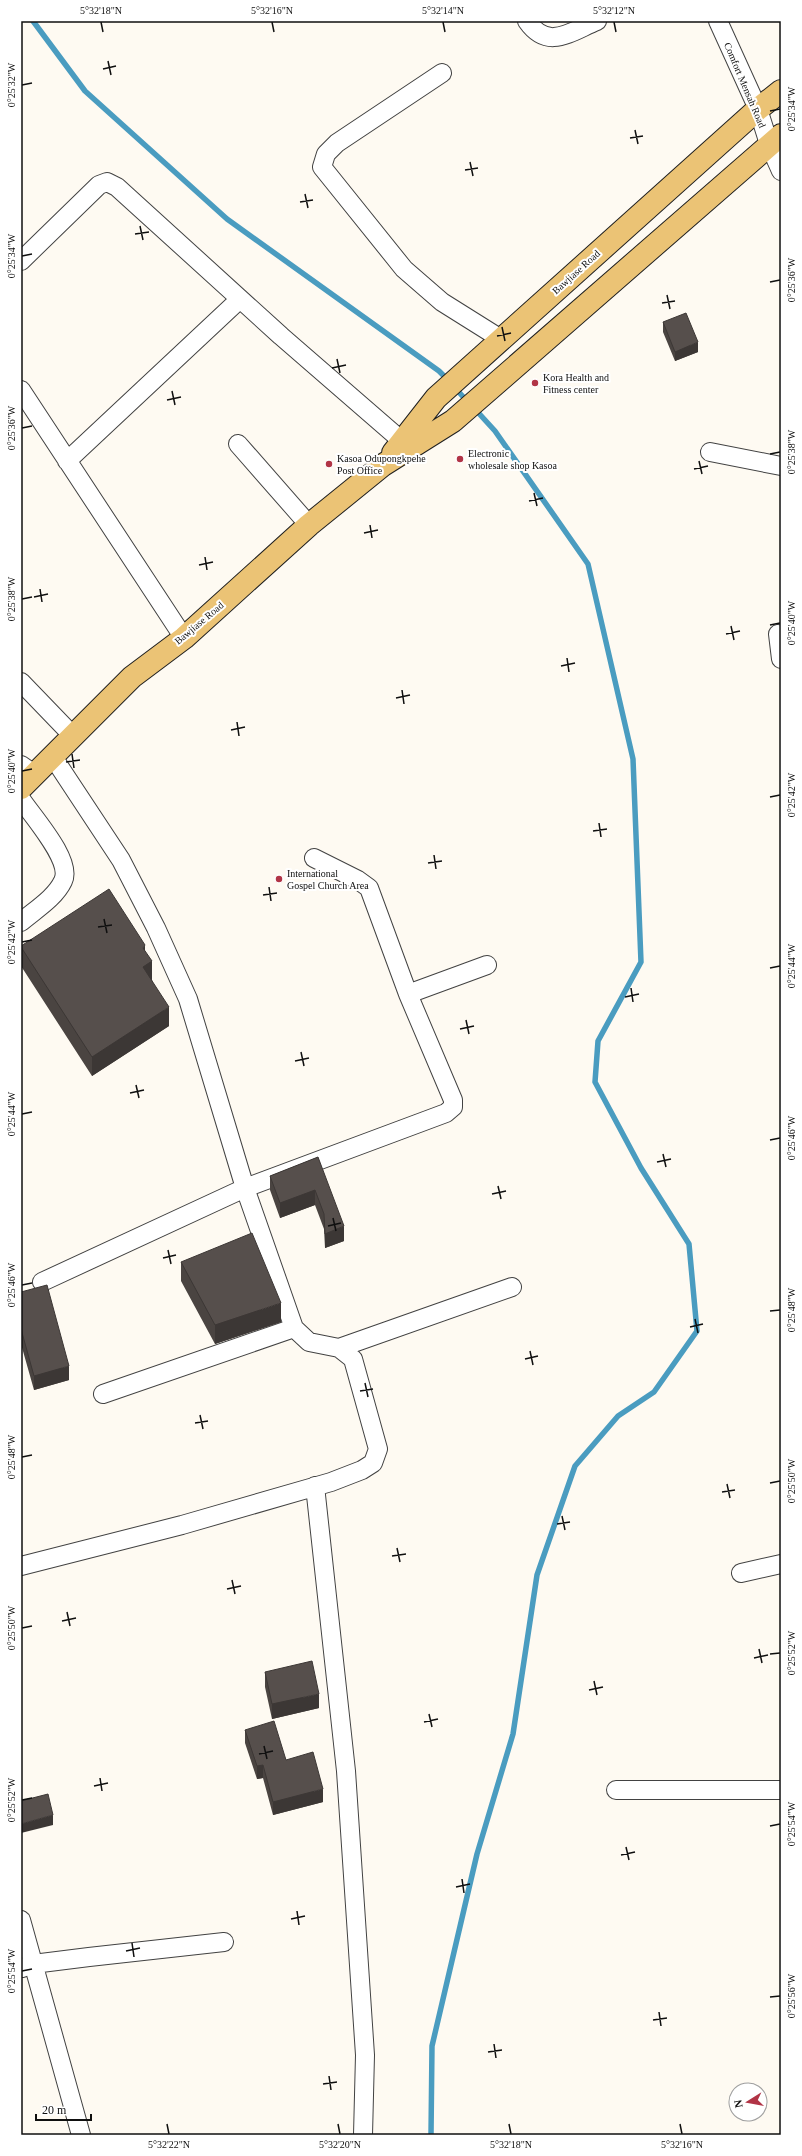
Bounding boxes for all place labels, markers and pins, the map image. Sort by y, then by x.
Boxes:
place label: Kora Health and Fitness center [543,372,609,395]
marker: Kora Health and Fitness center [530,378,540,388]
place label: Electronic wholesale shop Kasoa [468,448,557,471]
place label: Kasoa Odupongkpehe Post Office [337,453,426,476]
marker: Electronic wholesale shop Kasoa [455,454,465,464]
marker: Kasoa Odupongkpehe Post Office [324,459,334,469]
place label: International Gospel Church Area [287,868,369,891]
marker: International Gospel Church Area [274,874,284,884]

